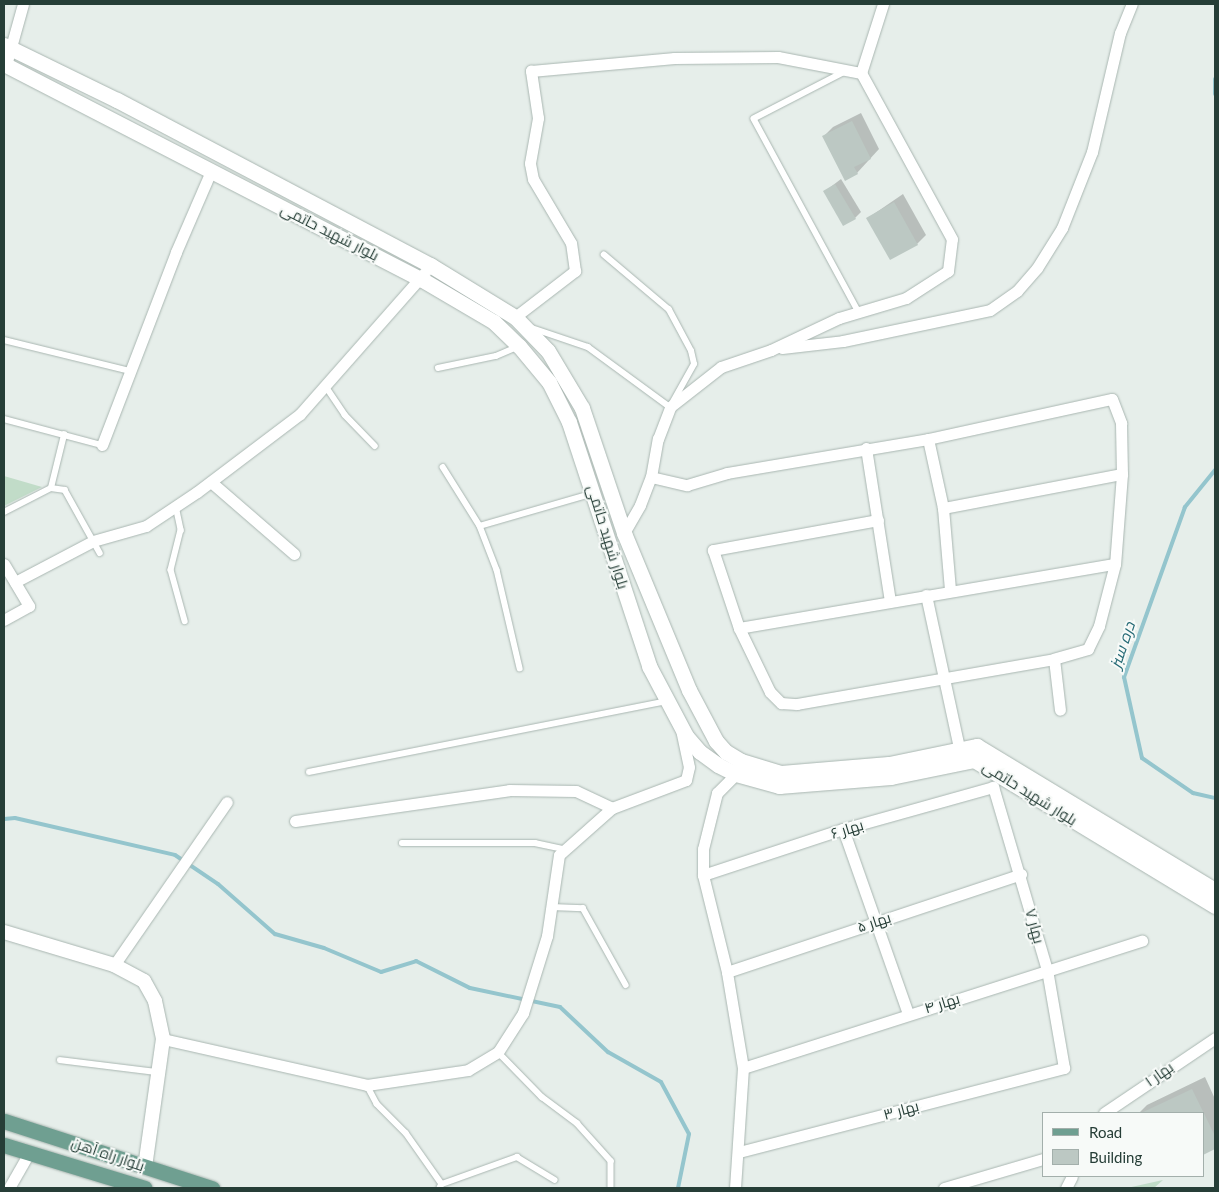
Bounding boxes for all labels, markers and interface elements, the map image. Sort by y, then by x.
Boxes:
street label: بلوار شهید حاتمی [278,200,382,264]
street label: بلوار شهید حاتمی [584,483,632,591]
water label: دره سبز [1105,619,1139,671]
street label: بلوار شهید حاتمی [980,757,1080,829]
street label: بهار ۶ [828,816,866,842]
street label: بهار ۷ [1022,907,1048,945]
street label: بهار ۵ [855,908,893,936]
street label: بهار ۴ [922,989,962,1017]
street label: بهار ۱ [1141,1058,1177,1090]
street label: بهار ۳ [881,1097,921,1123]
legend [1042,1112,1204,1177]
text: Road [1089,1123,1122,1141]
street label: بلوار راه آهن [69,1133,147,1175]
text: Building [1089,1148,1142,1166]

